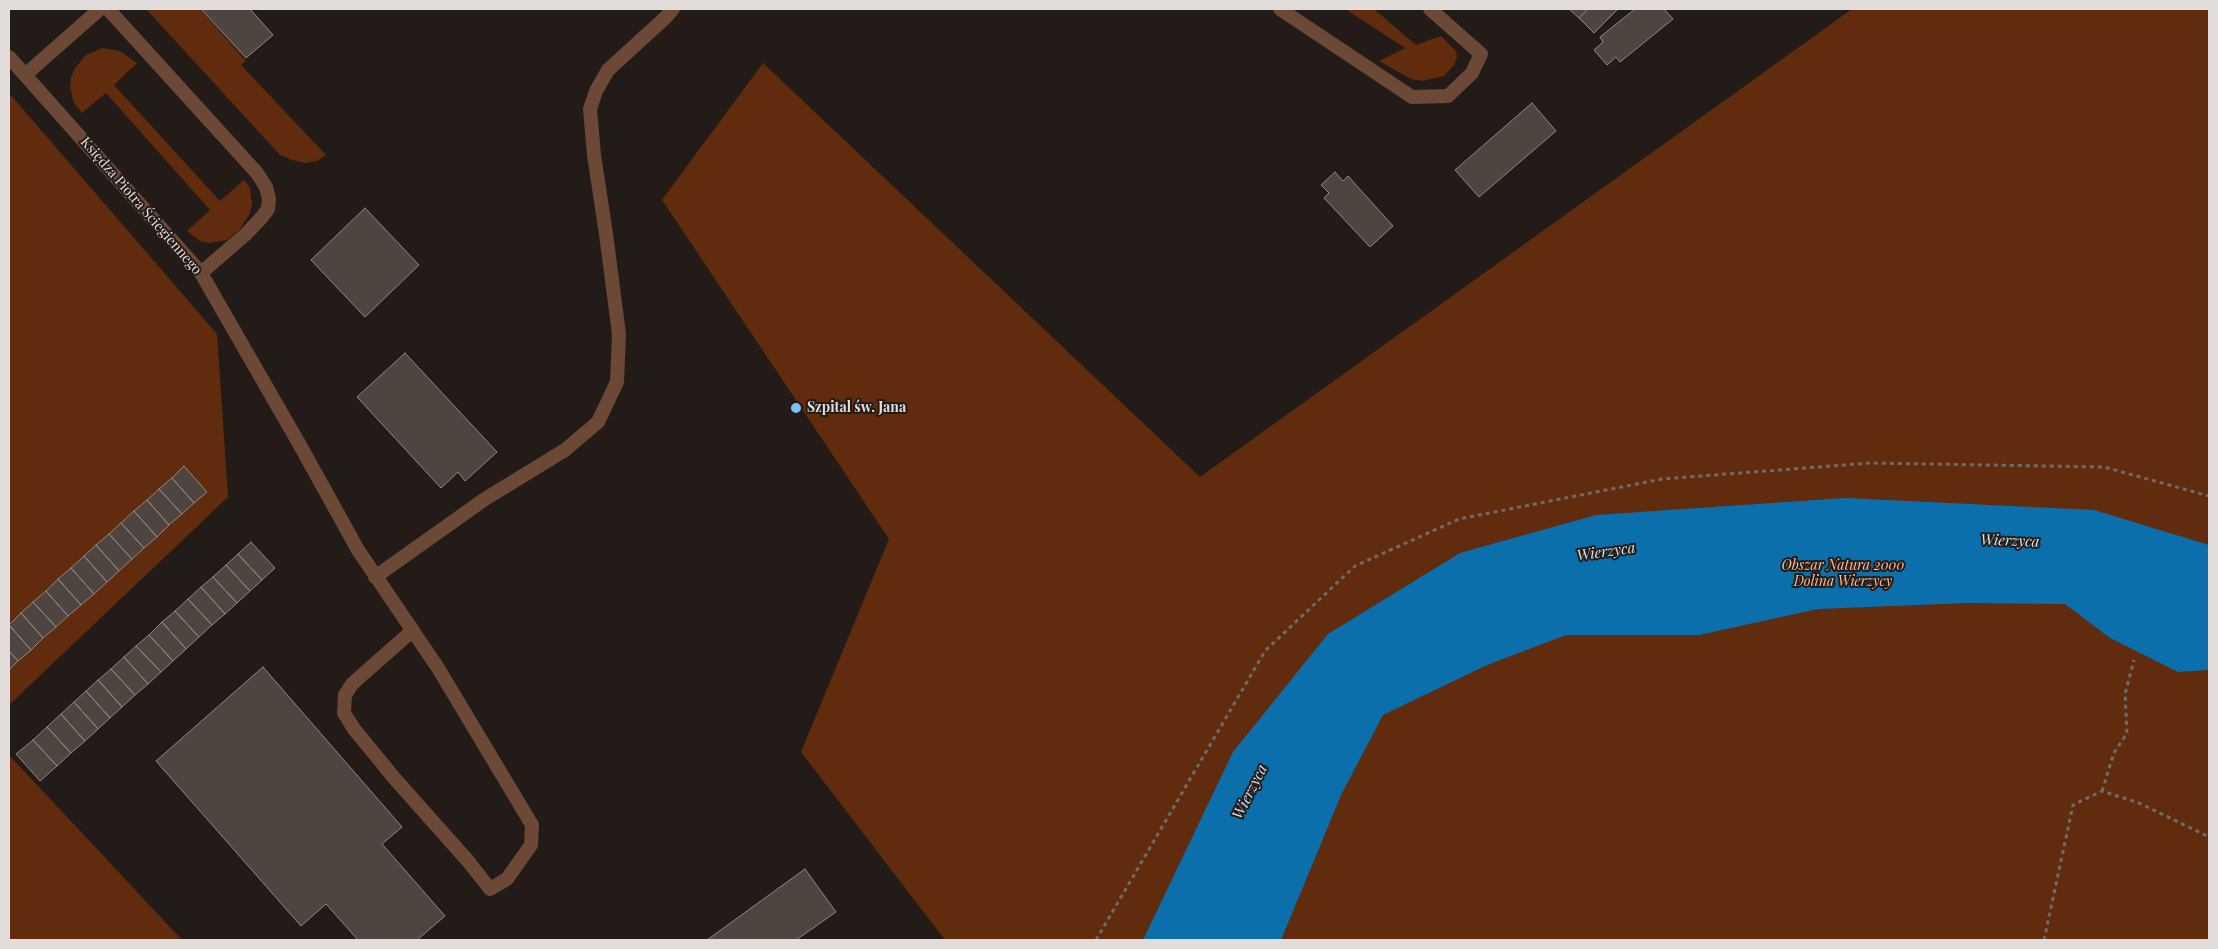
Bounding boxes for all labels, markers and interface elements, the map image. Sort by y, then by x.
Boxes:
street label: Księdza Piotra Ściegiennego [77,134,205,278]
place label: Szpital św. Jana [807,400,906,416]
marker: Szpital św. Jana [789,401,803,415]
water label: Wierzyca [1980,531,2040,551]
water label: Wierzyca [1575,539,1637,565]
park label: Obszar Natura 2000 Dolina Wierzycy [1782,558,1904,590]
water label: Wierzyca [1229,762,1271,822]

